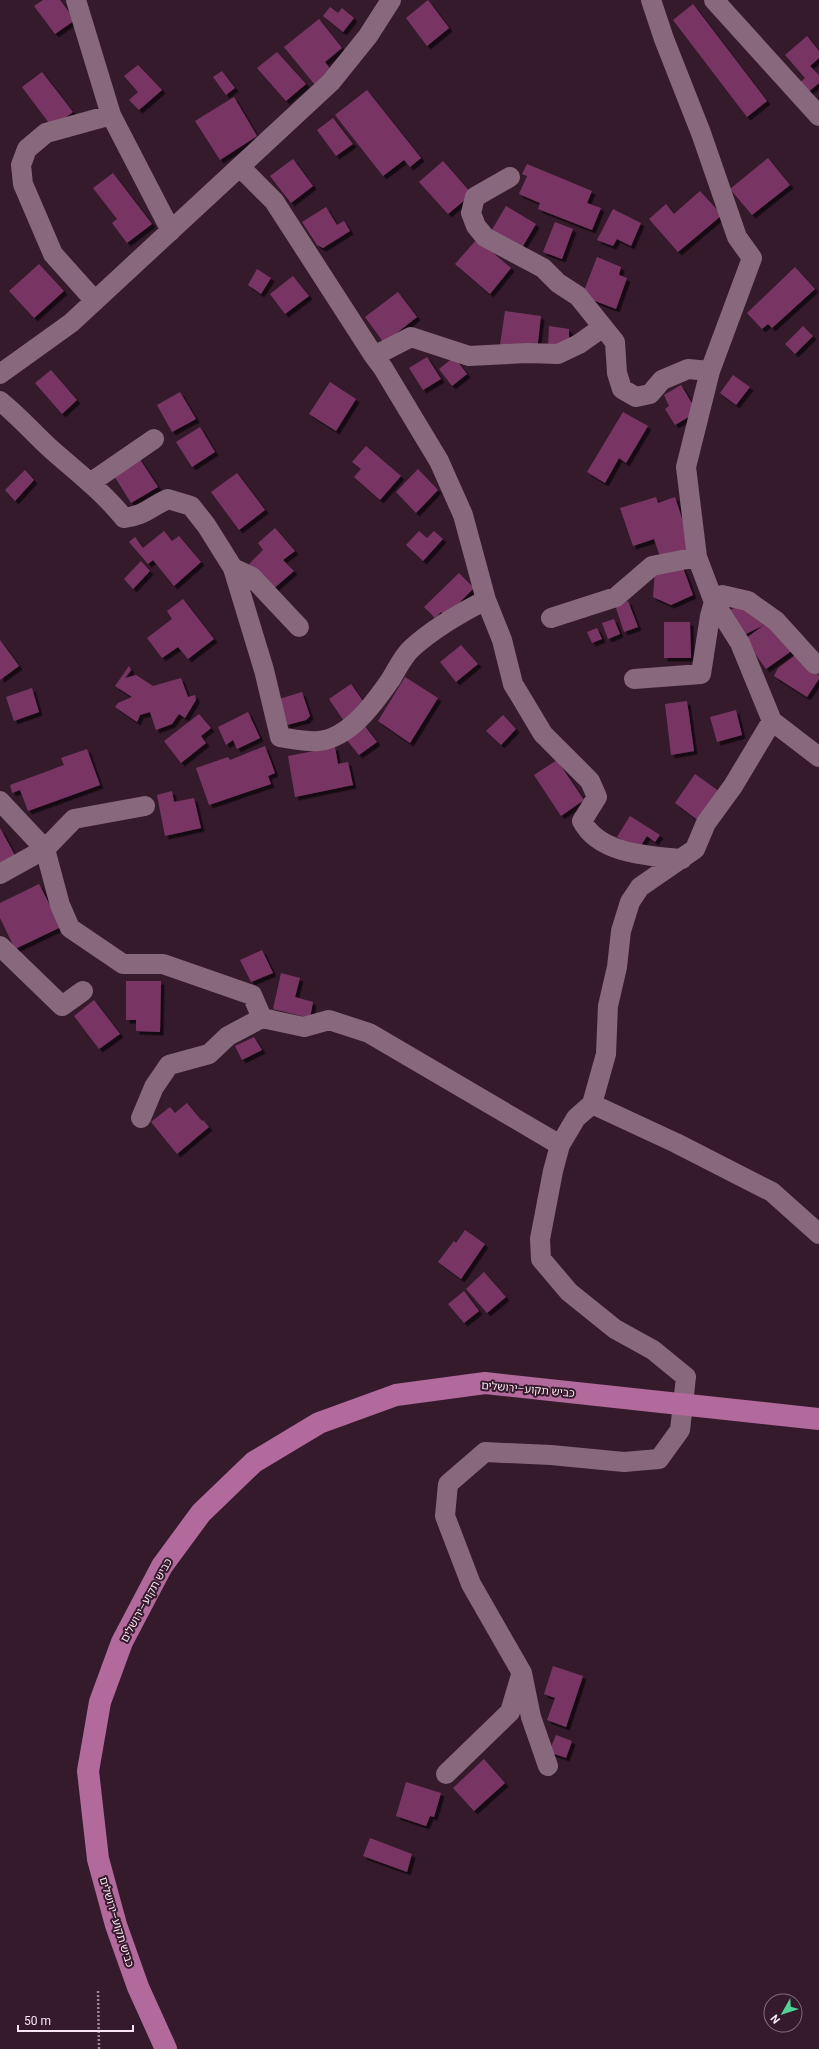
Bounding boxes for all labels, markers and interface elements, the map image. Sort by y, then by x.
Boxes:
street label: כביש תקוע–ירושלים [481,1379,576,1400]
street label: כביש תקוע–ירושלים [118,1556,175,1644]
street label: כביש תקוע–ירושלים [97,1875,137,1969]
north arrow [763,1993,803,2033]
scale bar [18,2007,133,2033]
text: N [768,2012,783,2026]
text: 50 m [24,2014,51,2028]

